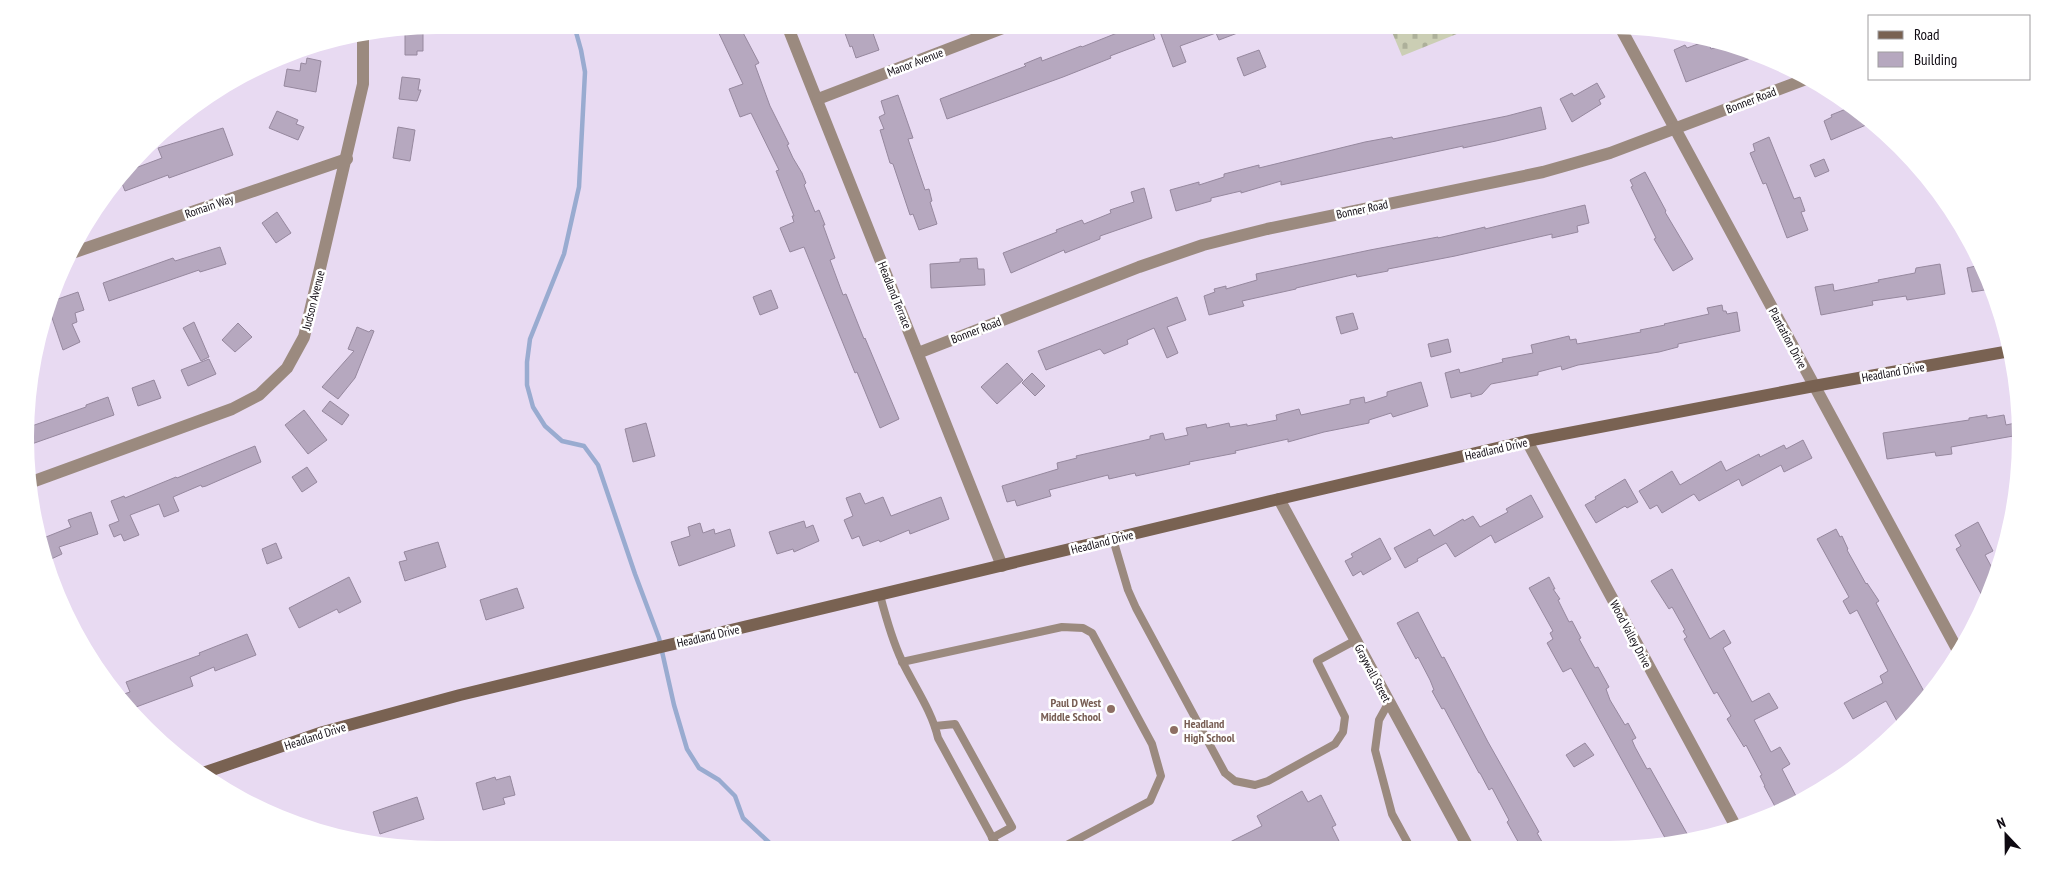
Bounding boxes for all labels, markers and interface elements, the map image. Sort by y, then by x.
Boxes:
legend [1868,15,2031,80]
text: Road [1914,25,1940,44]
street label: Manor Avenue [885,44,945,80]
text: Building [1914,50,1957,69]
street label: Bonner Road [1724,84,1778,116]
street label: Romain Way [183,191,236,221]
street label: Bonner Road [1335,196,1389,222]
street label: Headland Terrace [875,259,915,331]
street label: Judson Avenue [298,269,328,332]
street label: Plantation Drive [1766,305,1810,371]
street label: Bonner Road [949,314,1003,346]
street label: Headland Drive [1860,359,1926,385]
street label: Headland Drive [1463,435,1529,463]
street label: Headland Drive [1069,527,1135,557]
street label: Wood Valley Drive [1607,598,1655,670]
street label: Headland Drive [675,622,741,650]
street label: Graywall Street [1351,641,1395,705]
place label: Paul D West Middle School [1041,695,1102,724]
marker: Paul D West Middle School [1105,703,1117,715]
place label: Headland High School [1184,716,1235,745]
street label: Headland Drive [282,719,348,753]
marker: Headland High School [1168,724,1180,736]
north arrow [1981,810,2031,860]
text: N [1994,813,2008,833]

